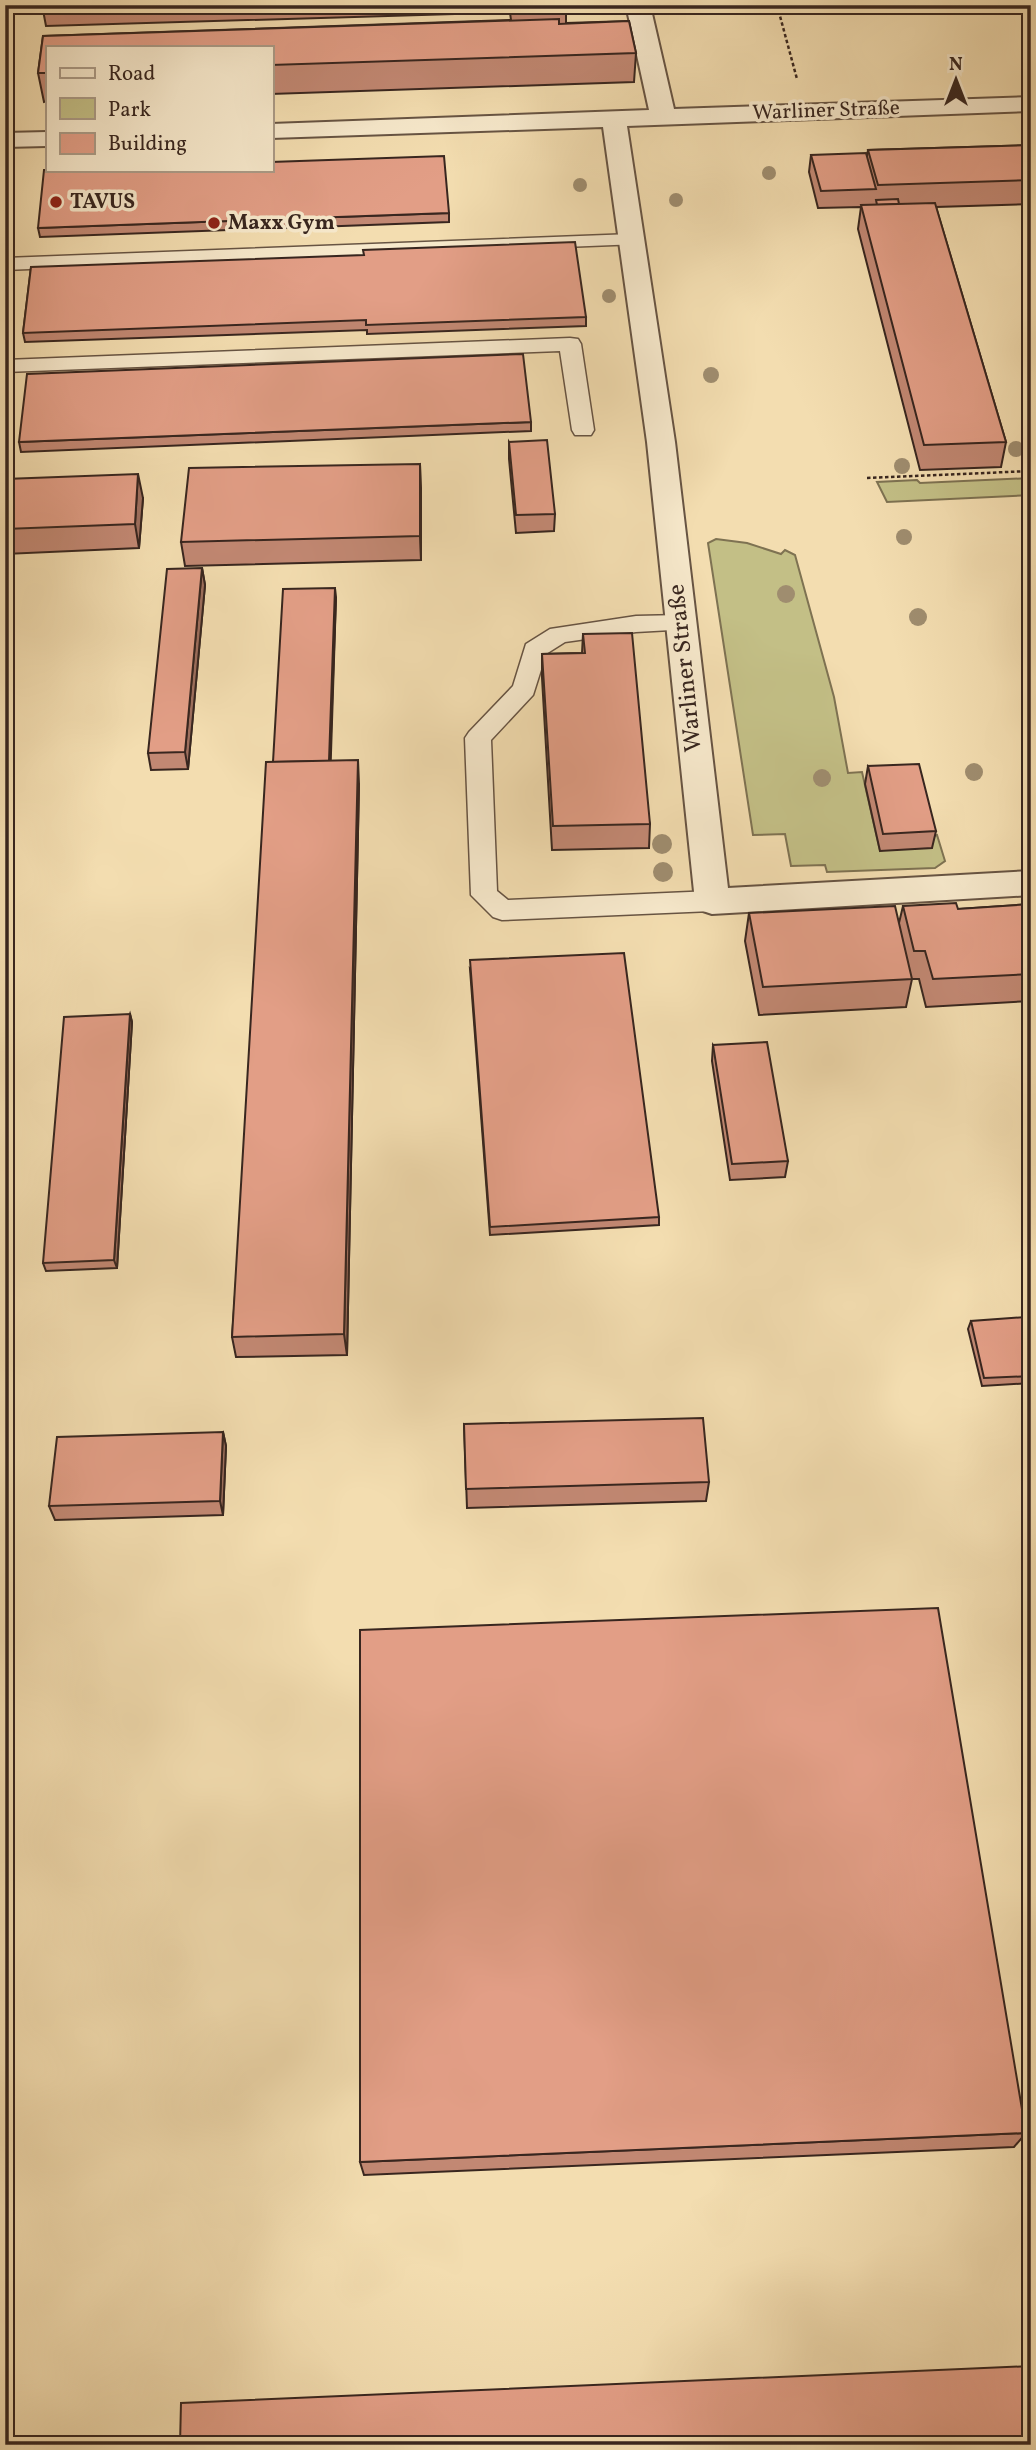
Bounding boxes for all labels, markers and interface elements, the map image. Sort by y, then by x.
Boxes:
legend [46,46,273,172]
north arrow [920,46,990,116]
text: N [949,52,963,78]
text: Road [108,60,155,89]
street label: Warliner Straße [752,94,900,128]
text: Park [108,96,151,125]
text: Building [108,130,187,159]
place label: TAVUS [70,188,135,217]
marker: TAVUS [48,194,64,210]
place label: Maxx Gym [228,209,335,238]
marker: Maxx Gym [206,215,222,231]
street label: Warliner Straße [660,582,712,754]

